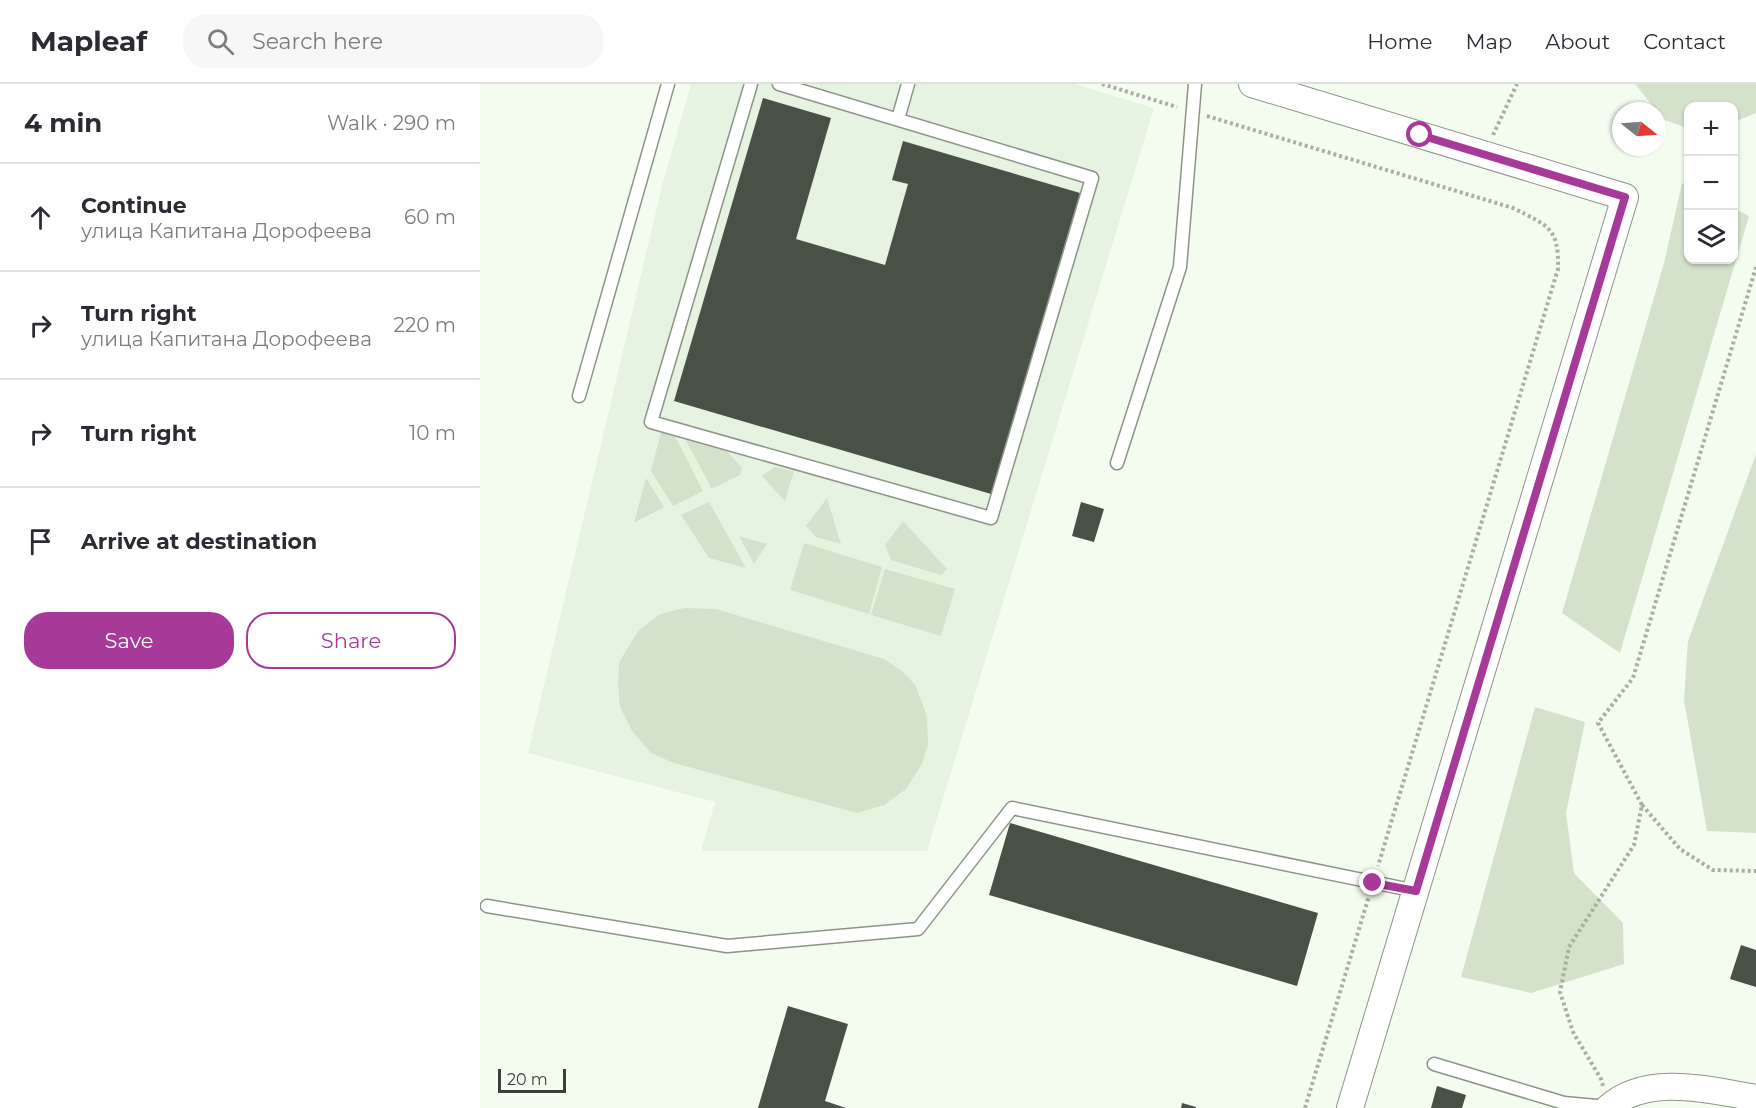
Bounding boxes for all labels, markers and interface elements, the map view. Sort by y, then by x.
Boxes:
search box [183,14,603,68]
text: Mapleaf [30,24,147,58]
icon: search [204,25,237,58]
text: Search here [252,28,383,55]
text: Home [1367,29,1432,54]
text: Map [1465,29,1512,54]
text: About [1545,29,1610,54]
text: Contact [1643,29,1726,54]
north arrow [1612,102,1666,156]
map controls [1684,102,1738,264]
button: + [1684,102,1738,156]
text: 4 min [24,107,102,139]
text: Walk · 290 m [327,111,456,135]
route start [1406,121,1432,147]
button: − [1684,156,1738,210]
text: Continue [81,192,187,219]
icon: ahead [24,201,57,234]
text: 60 m [404,205,456,229]
button: layers [1684,210,1738,264]
text: улица Капитана Дорофеева [81,219,372,243]
text: Turn right [81,300,196,327]
icon: right [24,309,57,342]
text: 220 m [394,313,456,337]
text: улица Капитана Дорофеева [81,327,372,351]
icon: right [24,417,57,450]
text: Turn right [81,420,196,447]
text: 10 m [409,421,456,445]
icon: arrive [24,525,57,558]
text: Arrive at destination [81,528,317,555]
button: Save [24,612,234,669]
button: Share [246,612,456,669]
route end [1359,869,1385,895]
scale bar [498,1066,566,1094]
text: 20 m [507,1070,548,1089]

